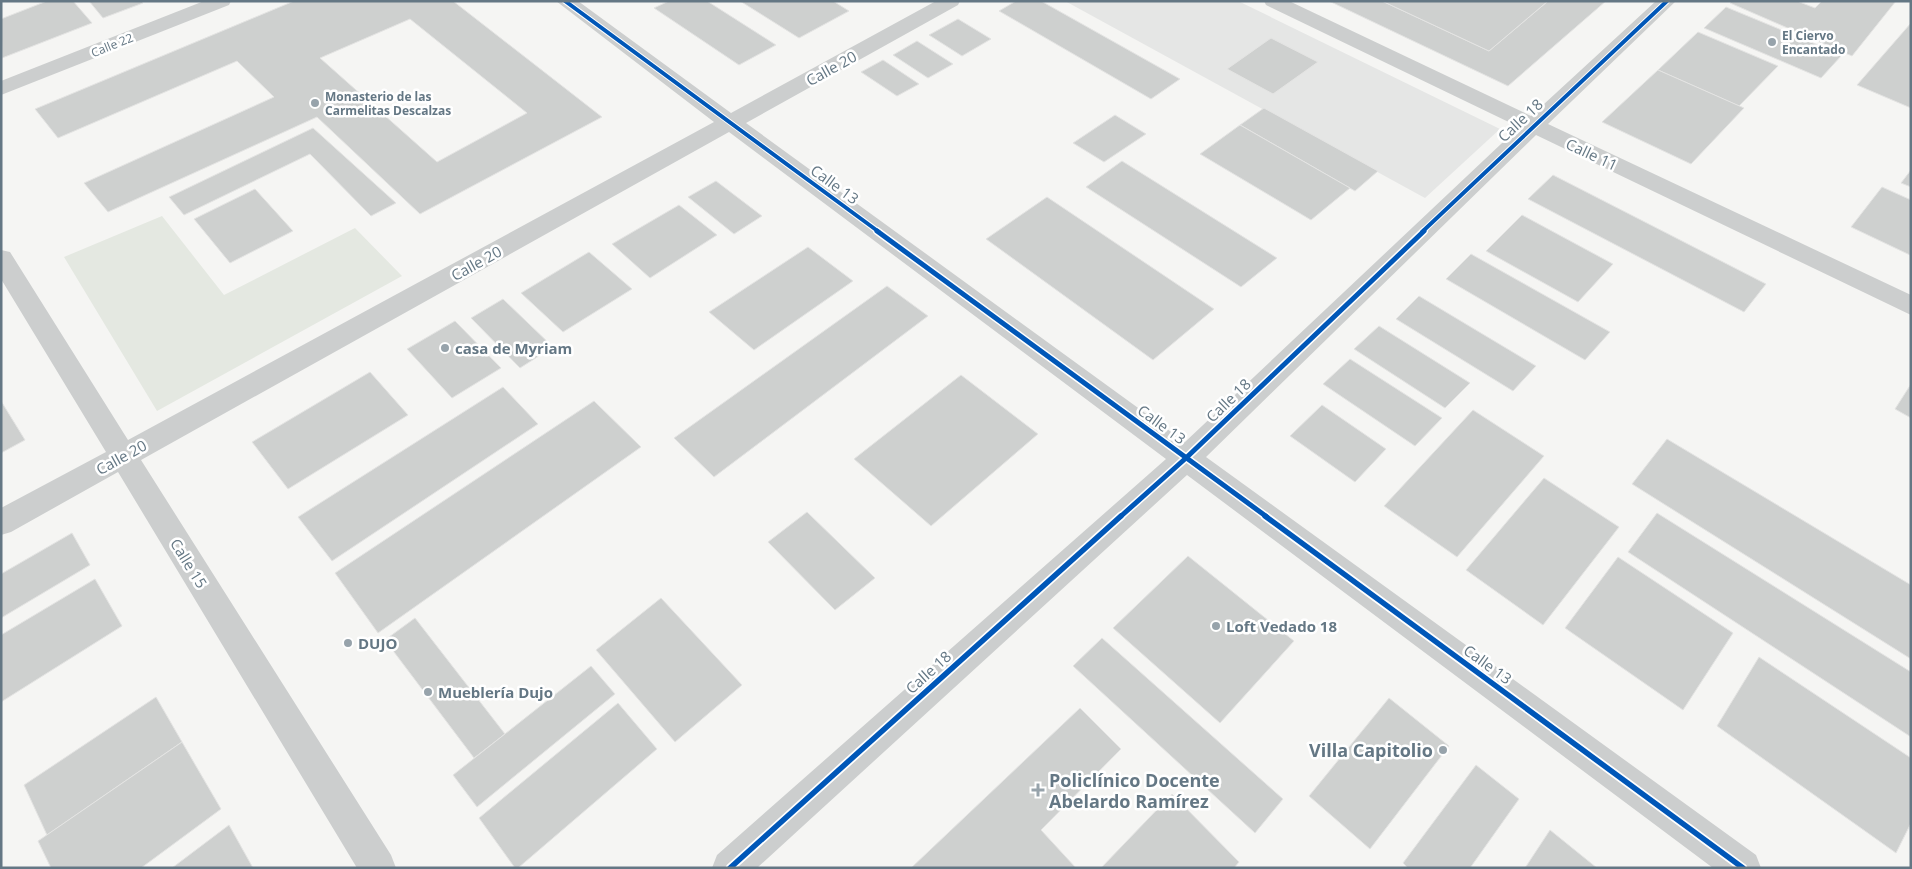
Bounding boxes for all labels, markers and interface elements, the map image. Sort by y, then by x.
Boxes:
place label: El Ciervo Encantado [1782,27,1845,58]
street label: Calle 22 [88,29,136,61]
marker: El Ciervo Encantado [1766,36,1778,48]
street label: Calle 20 [802,46,860,90]
place label: Monasterio de las Carmelitas Descalzas [325,88,451,119]
street label: Calle 18 [1493,94,1547,146]
marker: Monasterio de las Carmelitas Descalzas [309,97,321,109]
street label: Calle 11 [1563,133,1621,175]
street label: Calle 13 [807,160,863,208]
street label: Calle 20 [447,241,505,285]
place label: casa de Myriam [455,338,572,358]
marker: casa de Myriam [439,342,451,354]
street label: Calle 18 [1201,374,1255,426]
street label: Calle 13 [1134,400,1190,448]
street label: Calle 20 [92,435,150,479]
street label: Calle 15 [166,534,212,592]
place label: Loft Vedado 18 [1226,616,1337,636]
marker: Loft Vedado 18 [1210,620,1222,632]
place label: DUJO [358,633,397,653]
marker: DUJO [342,637,354,649]
street label: Calle 13 [1460,640,1516,688]
street label: Calle 18 [901,646,955,698]
place label: Mueblería Dujo [438,682,553,702]
marker: Mueblería Dujo [422,686,434,698]
place label: Villa Capitolio [1309,738,1433,762]
marker: Villa Capitolio [1437,744,1449,756]
place label: Policlínico Docente Abelardo Ramírez [1049,768,1220,813]
marker: Policlínico Docente Abelardo Ramírez [1031,783,1045,797]

